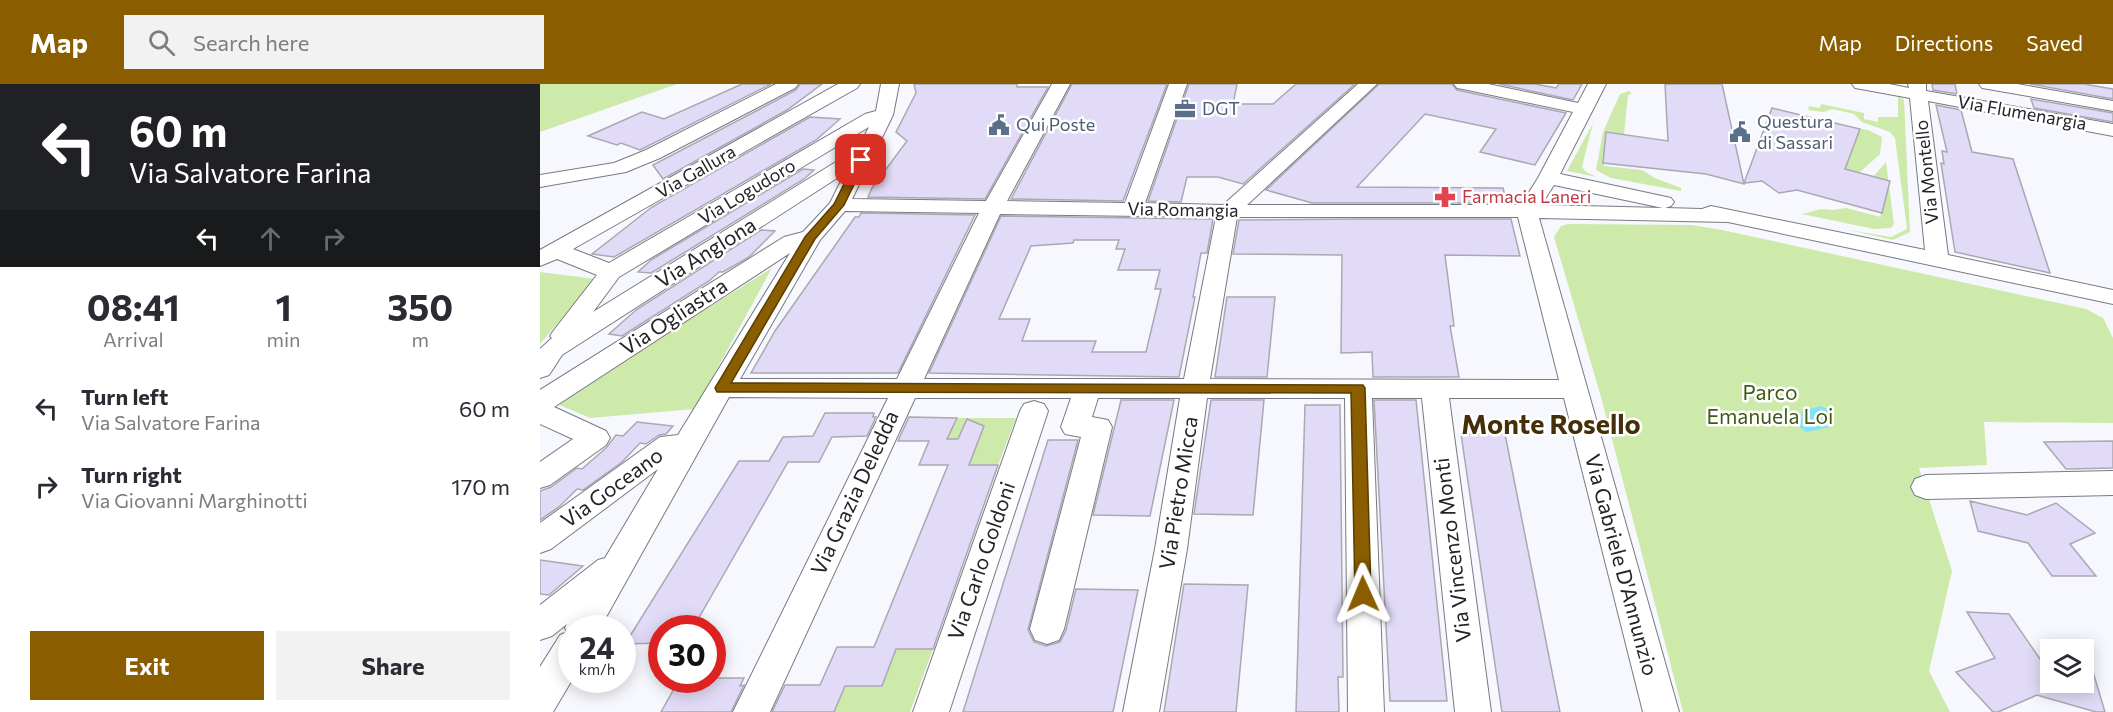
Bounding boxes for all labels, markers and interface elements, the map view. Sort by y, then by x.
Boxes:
search box [124,15,544,69]
text: Map [30,25,88,59]
icon: search [145,26,178,59]
text: Search here [193,29,309,56]
text: Map [1819,30,1862,55]
text: Directions [1895,30,1993,55]
text: Saved [2026,30,2083,55]
street label: Via Flumenargia [1956,90,2088,134]
office icon: DGT [1173,97,1197,121]
place label: DGT [1202,97,1240,119]
text: 60 m [129,104,228,156]
icon: left [30,108,108,186]
place label: Questura di Sassari [1757,110,1833,153]
public building icon: Qui Poste [987,113,1011,137]
place label: Qui Poste [1016,113,1095,135]
street label: Via Montello [1910,119,1942,225]
public building icon: Questura di Sassari [1728,120,1752,144]
pin [835,134,886,185]
street label: Via Gallura [652,140,739,203]
icon: arrive [844,143,877,176]
street label: Via Logudoro [694,154,799,229]
text: Via Salvatore Farina [129,156,371,189]
pharmacy icon: Farmacia Laneri [1433,185,1457,209]
place label: Farmacia Laneri [1462,185,1591,207]
street label: Via Romangia [1127,197,1239,221]
street label: Via Anglona [650,211,760,292]
icon: left [191,222,224,255]
icon: ahead [254,222,287,255]
icon: right [317,222,350,255]
street label: Via Ogliastra [615,272,731,360]
text: 08:41 [87,284,180,328]
text: 1 [275,284,292,328]
text: 350 [387,284,453,328]
text: Arrival [103,327,164,351]
text: min [267,327,301,351]
text: m [412,327,429,351]
park label: Parco Emanuela Loi [1707,379,1833,428]
text: Turn left [81,383,168,410]
icon: left [30,392,63,425]
text: 60 m [459,395,510,422]
street label: Via Grazia Deledda [805,406,903,578]
district label: Monte Rosello [1461,407,1641,440]
text: Via Salvatore Farina [81,410,261,434]
street label: Via Pietro Micca [1153,414,1202,571]
street label: Via Goceano [555,441,667,532]
street label: Via Gabriele D'Annunzio [1581,451,1664,678]
street label: Via Vincenzo Monti [1428,456,1475,644]
text: Turn right [81,461,182,488]
icon: right [30,470,63,503]
text: 170 m [451,473,510,500]
street label: Via Carlo Goldoni [942,478,1019,643]
text: Via Giovanni Marghinotti [81,488,308,512]
position arrow [1331,562,1395,626]
speed limit sign: 30 [648,615,726,693]
text: 24 [579,628,615,665]
button: Exit [30,631,264,700]
button: Share [276,631,510,700]
map controls [2040,639,2094,693]
button: layers [2040,639,2094,693]
text: km/h [579,660,615,678]

